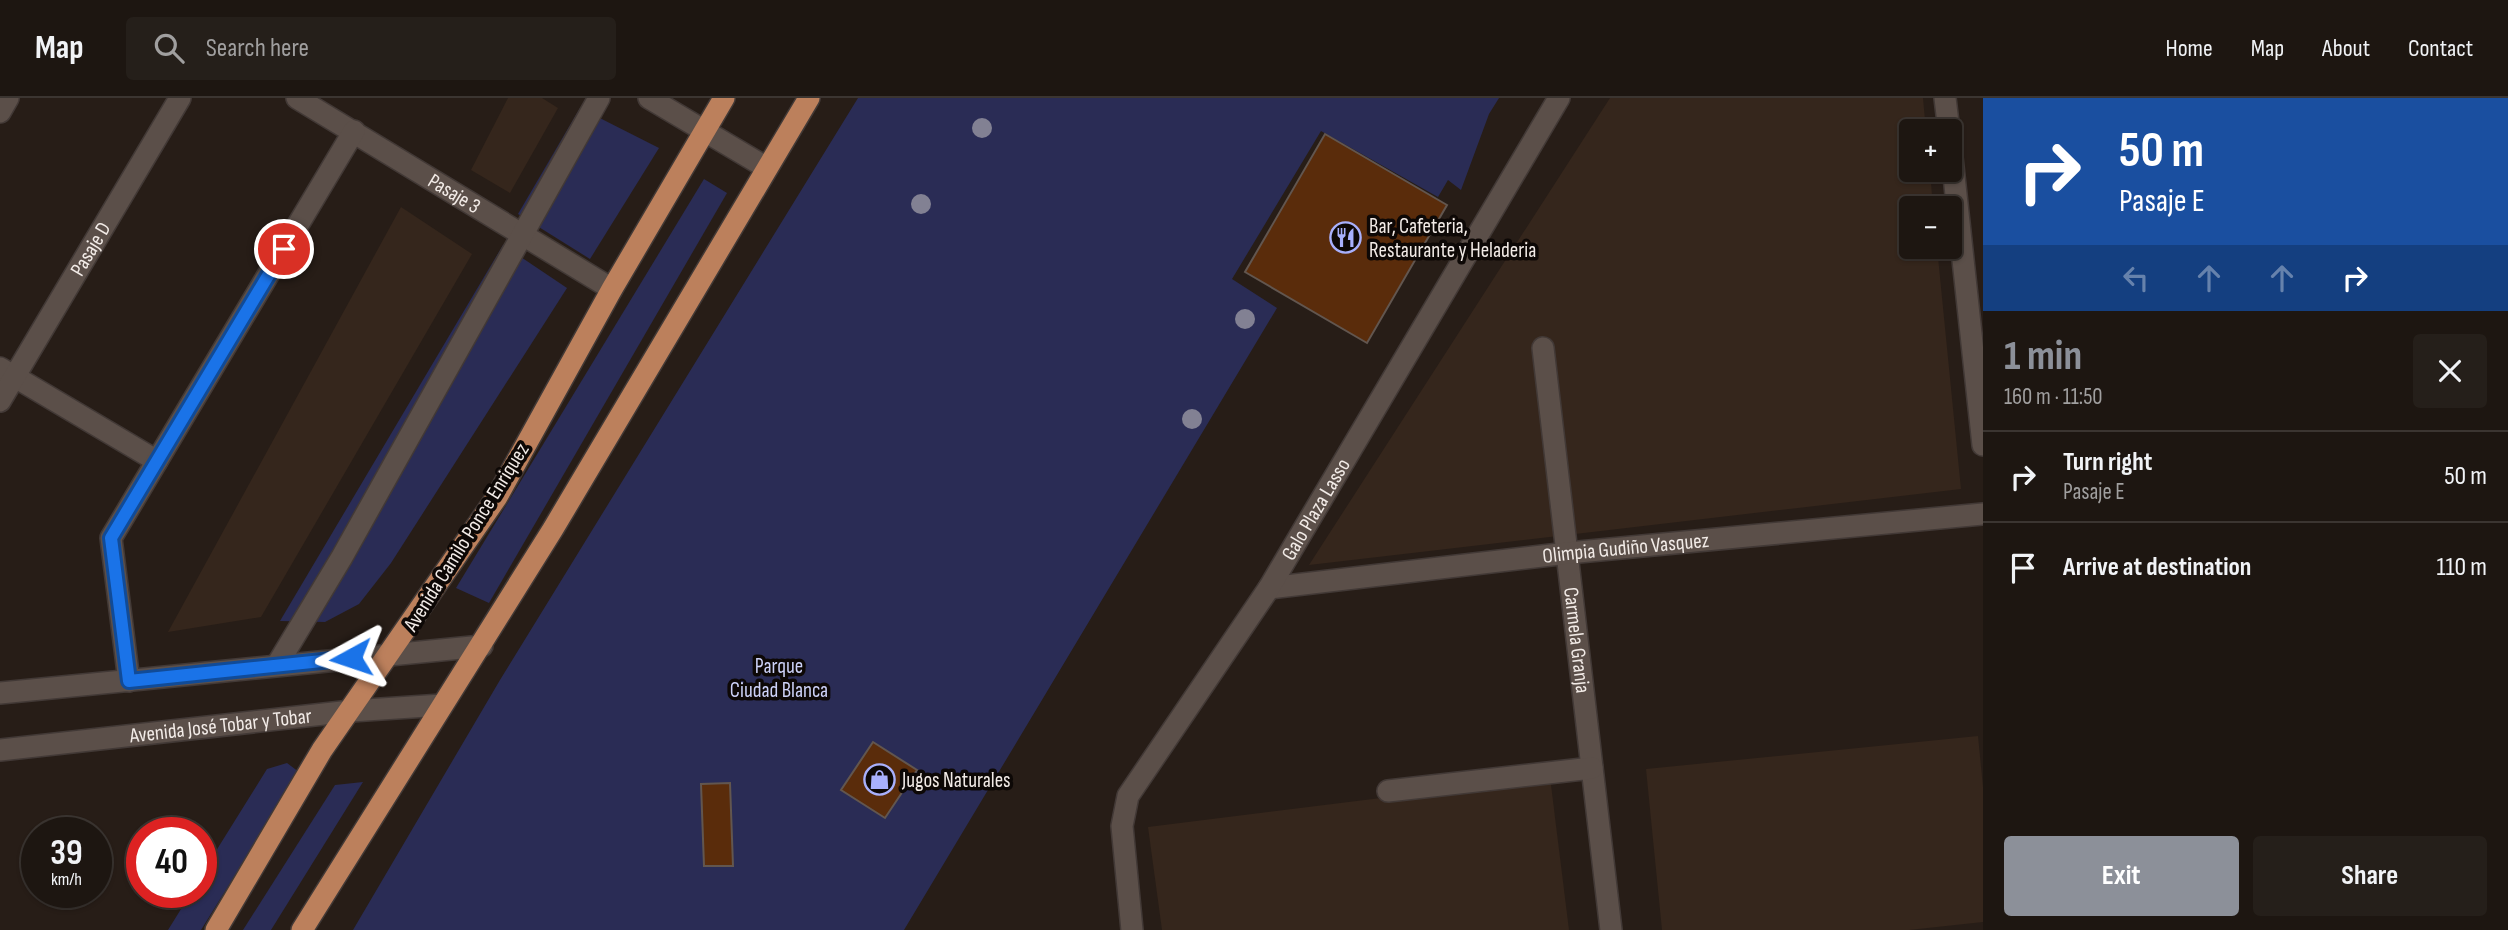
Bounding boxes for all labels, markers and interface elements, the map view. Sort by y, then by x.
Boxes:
search box [126,17,616,80]
text: Map [35,28,84,68]
icon: search [150,29,188,67]
text: Search here [206,33,309,64]
text: Home [2165,34,2213,63]
text: Map [2251,34,2284,63]
text: About [2322,34,2370,63]
text: Contact [2408,34,2473,63]
map controls [1899,119,1962,259]
button: + [1899,119,1962,182]
text: 50 m [2119,122,2204,181]
icon: right [2004,126,2095,217]
street label: Pasaje 3 [423,168,485,219]
text: Pasaje E [2119,182,2205,221]
button: − [1899,196,1962,259]
place label: Bar, Cafeteria, Restaurante y Heladeria [1369,214,1536,263]
street label: Pasaje D [65,218,116,280]
pin [254,219,314,279]
restaurant icon: Bar, Cafeteria, Restaurante y Heladeria [1329,221,1363,255]
icon: arrive [265,230,303,268]
icon: left [2117,259,2155,297]
icon: ahead [2190,259,2228,297]
icon: ahead [2263,259,2301,297]
icon: right [2336,259,2374,297]
text: 1 min [2004,331,2082,382]
button: close [2413,334,2487,408]
text: 160 m · 11:50 [2004,383,2103,411]
street label: Avenida Camilo Ponce Enriquez [398,438,535,637]
text: Turn right [2063,447,2152,478]
street label: Galo Plaza Lasso [1276,454,1356,565]
icon: right [2004,458,2042,496]
text: 50 m [2444,461,2487,492]
text: Pasaje E [2063,478,2125,506]
street label: Olimpia Gudiño Vasquez [1541,528,1711,569]
icon: arrive [2004,549,2042,587]
text: Arrive at destination [2063,552,2251,583]
text: 110 m [2436,552,2487,583]
street label: Carmela Granja [1558,586,1595,694]
position arrow [314,621,388,695]
park label: Parque Ciudad Blanca [730,654,828,703]
street label: Avenida José Tobar y Tobar [127,703,313,749]
shop icon: Jugos Naturales [862,763,896,797]
place label: Jugos Naturales [901,768,1011,793]
speed limit sign: 40 [126,817,217,908]
text: 39 [50,832,83,875]
button: Exit [2004,836,2239,916]
button: Share [2253,836,2487,916]
text: km/h [51,869,82,890]

